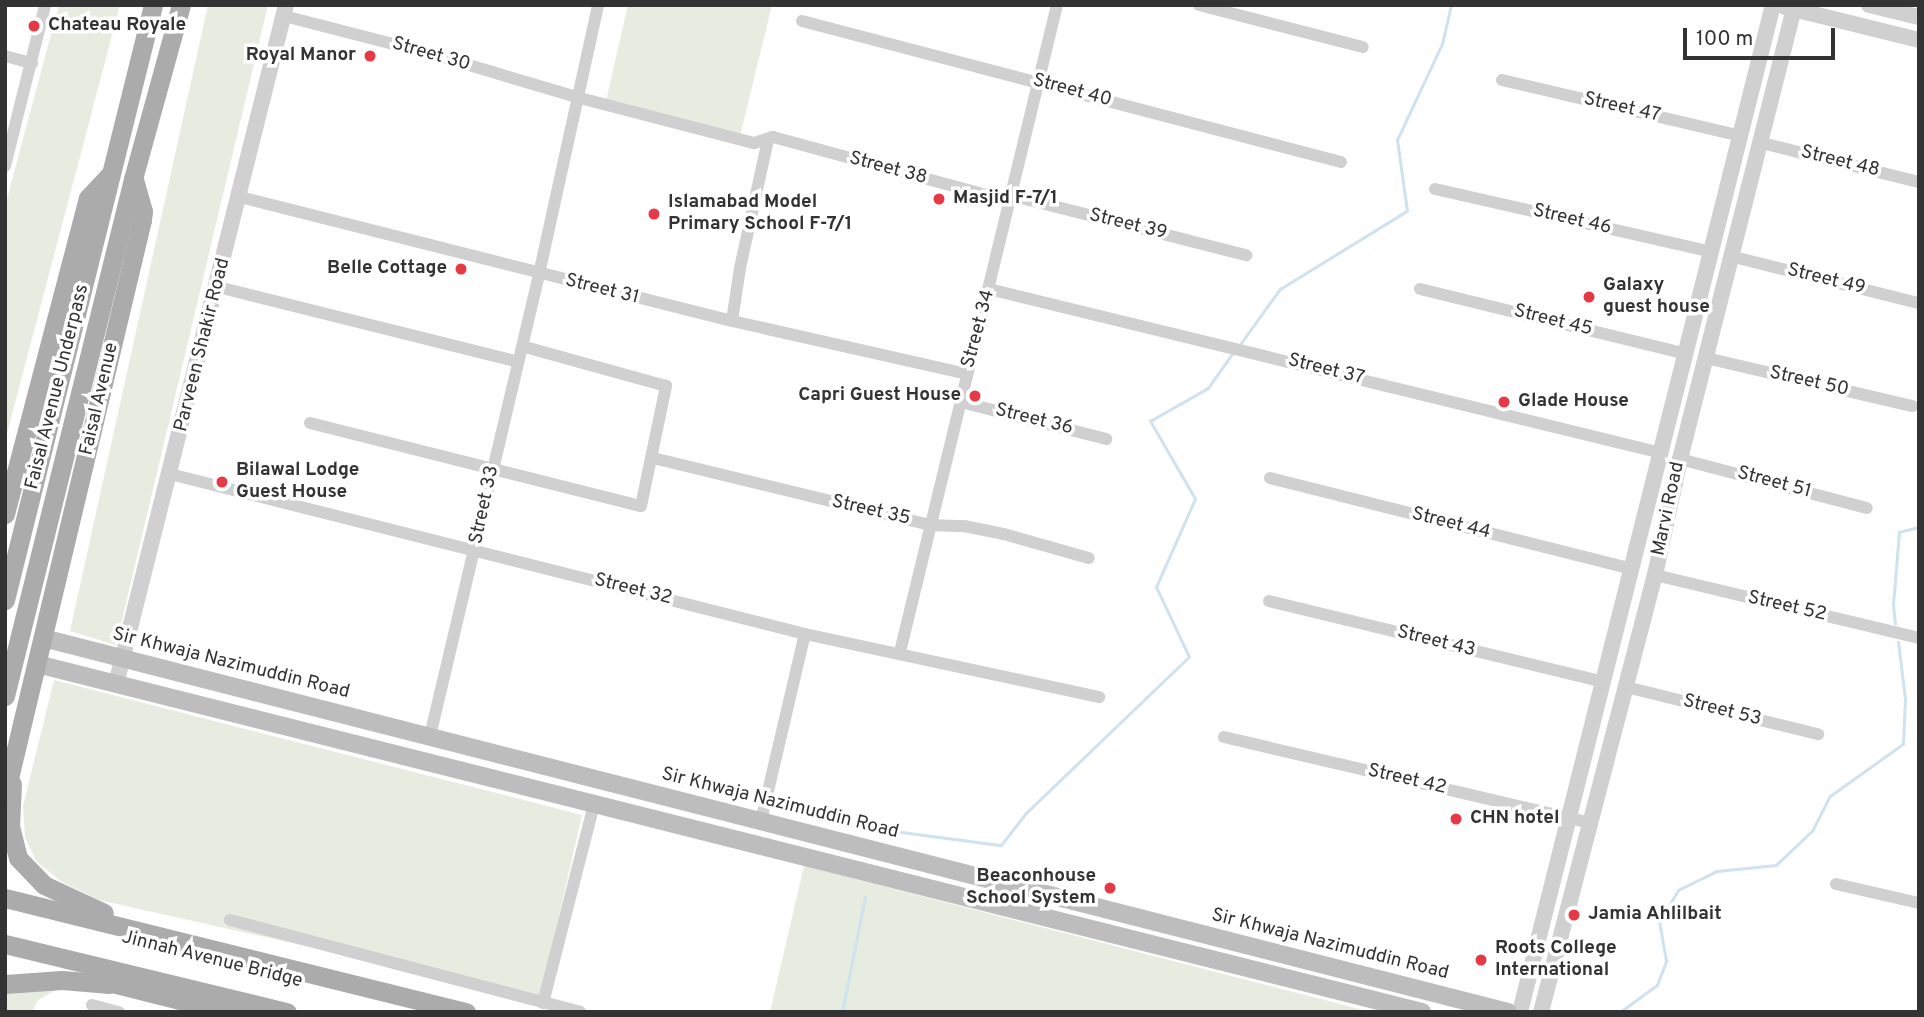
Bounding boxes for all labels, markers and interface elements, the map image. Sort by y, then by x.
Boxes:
scale bar [1686,14,1838,58]
place label: Chateau Royale [48,15,186,37]
marker: Chateau Royale [26,18,42,34]
text: 100 m [1696,26,1753,53]
street label: Street 30 [389,33,473,77]
place label: Royal Manor [246,45,356,67]
marker: Royal Manor [362,48,378,64]
street label: Street 40 [1030,70,1114,112]
street label: Street 47 [1581,88,1663,128]
street label: Street 48 [1798,141,1882,183]
street label: Street 38 [846,148,930,190]
place label: Masjid F-7/1 [953,188,1058,210]
marker: Masjid F-7/1 [931,191,947,207]
place label: Islamabad Model Primary School F-7/1 [668,192,852,236]
street label: Street 46 [1531,200,1613,240]
street label: Street 39 [1087,204,1169,246]
marker: Islamabad Model Primary School F-7/1 [646,206,662,222]
street label: Parveen Shakir Road [170,256,236,434]
place label: Belle Cottage [327,258,447,280]
street label: Street 49 [1785,259,1867,301]
marker: Belle Cottage [453,261,469,277]
street label: Street 31 [563,270,641,310]
place label: Galaxy guest house [1603,275,1710,319]
street label: Faisal Avenue Underpass [21,282,95,492]
street label: Street 34 [958,287,1000,371]
marker: Galaxy guest house [1581,289,1597,305]
street label: Street 45 [1511,300,1595,342]
street label: Faisal Avenue [76,340,124,458]
street label: Street 37 [1285,350,1367,390]
street label: Street 50 [1767,362,1851,402]
place label: Capri Guest House [798,385,961,407]
marker: Capri Guest House [967,388,983,404]
place label: Glade House [1518,391,1629,413]
marker: Glade House [1496,394,1512,410]
street label: Street 36 [993,399,1075,441]
place label: Bilawal Lodge Guest House [236,460,359,504]
street label: Marvi Road [1648,460,1690,558]
street label: Street 51 [1735,462,1813,504]
street label: Street 33 [466,464,504,546]
marker: Bilawal Lodge Guest House [214,474,230,490]
street label: Street 35 [829,491,913,531]
street label: Street 44 [1409,503,1493,545]
street label: Street 32 [592,569,674,611]
street label: Street 52 [1745,587,1829,627]
street label: Street 43 [1394,621,1478,663]
street label: Sir Khwaja Nazimuddin Road [110,623,352,705]
street label: Street 53 [1680,690,1764,732]
street label: Street 42 [1365,760,1449,800]
street label: Sir Khwaja Nazimuddin Road [659,763,901,845]
place label: CHN hotel [1470,808,1559,830]
marker: CHN hotel [1448,811,1464,827]
place label: Beaconhouse School System [966,866,1096,910]
marker: Beaconhouse School System [1102,880,1118,896]
street label: Sir Khwaja Nazimuddin Road [1209,904,1451,986]
place label: Jamia Ahlilbait [1588,904,1722,926]
marker: Jamia Ahlilbait [1566,907,1582,923]
street label: Jinnah Avenue Bridge [119,926,305,994]
place label: Roots College International [1495,938,1617,982]
marker: Roots College International [1473,952,1489,968]

